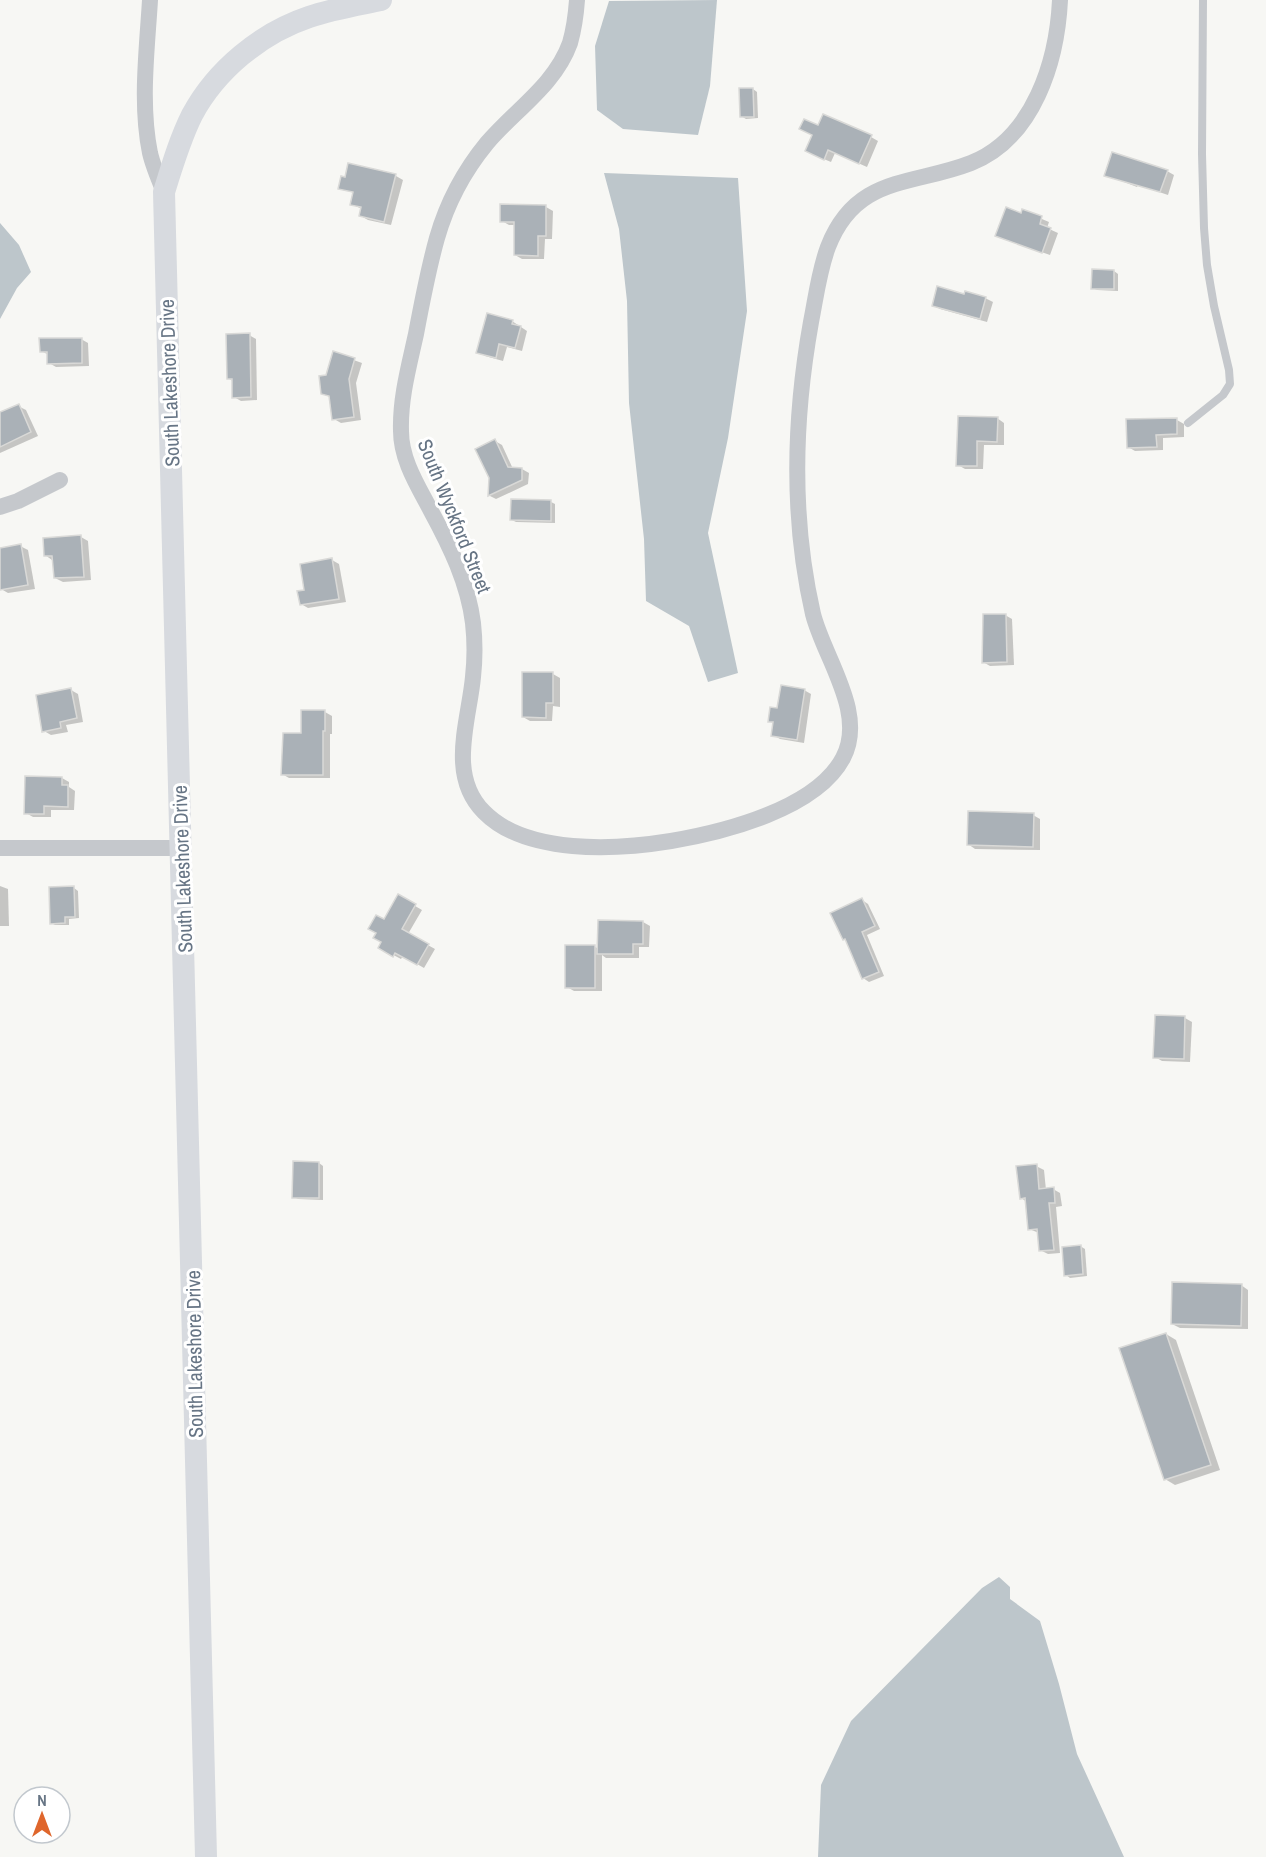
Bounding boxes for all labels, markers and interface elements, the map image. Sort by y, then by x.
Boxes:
street label: South Lakeshore Drive [153,299,185,467]
street label: South Wyckford Street [412,435,498,597]
street label: South Lakeshore Drive [166,785,198,953]
street label: South Lakeshore Drive [179,1270,209,1438]
north arrow [12,1785,72,1845]
text: N [37,1789,47,1811]

